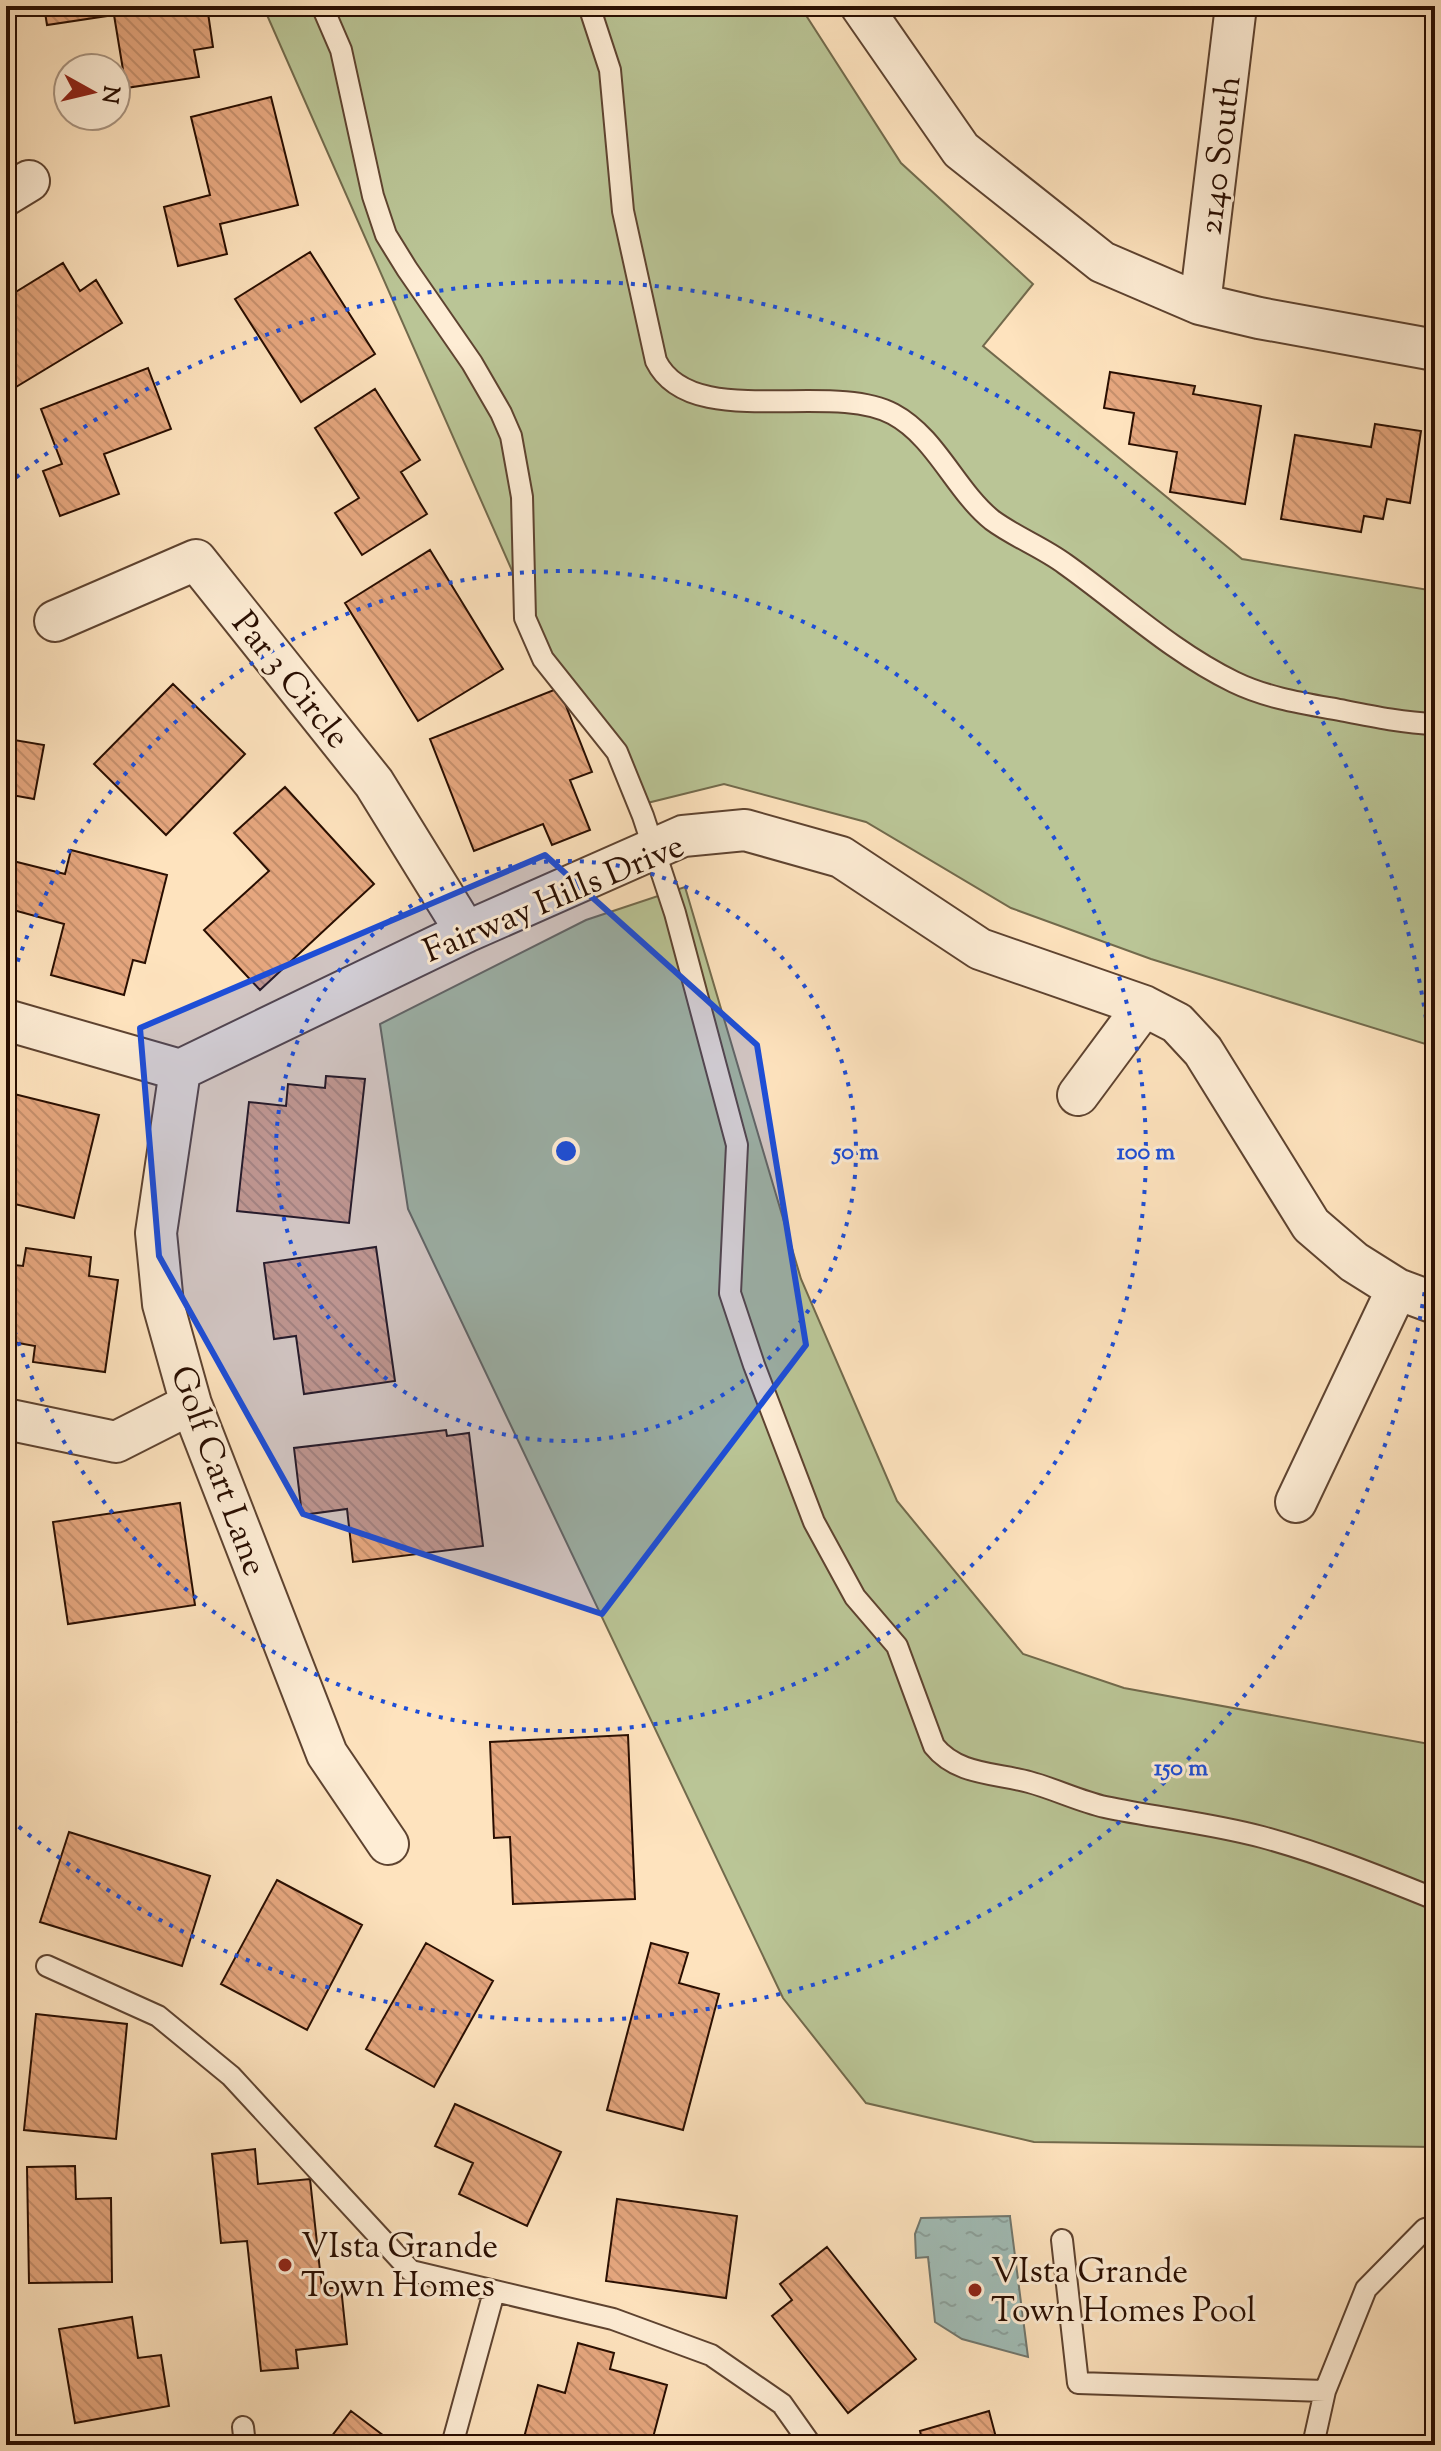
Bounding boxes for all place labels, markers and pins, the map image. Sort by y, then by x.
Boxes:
centre of rings [552,1137,580,1165]
place label: VIsta Grande Town Homes [301,2224,498,2312]
place label: VIsta Grande Town Homes Pool [991,2249,1256,2337]
marker: VIsta Grande Town Homes [276,2256,294,2274]
marker: VIsta Grande Town Homes Pool [966,2281,984,2299]

